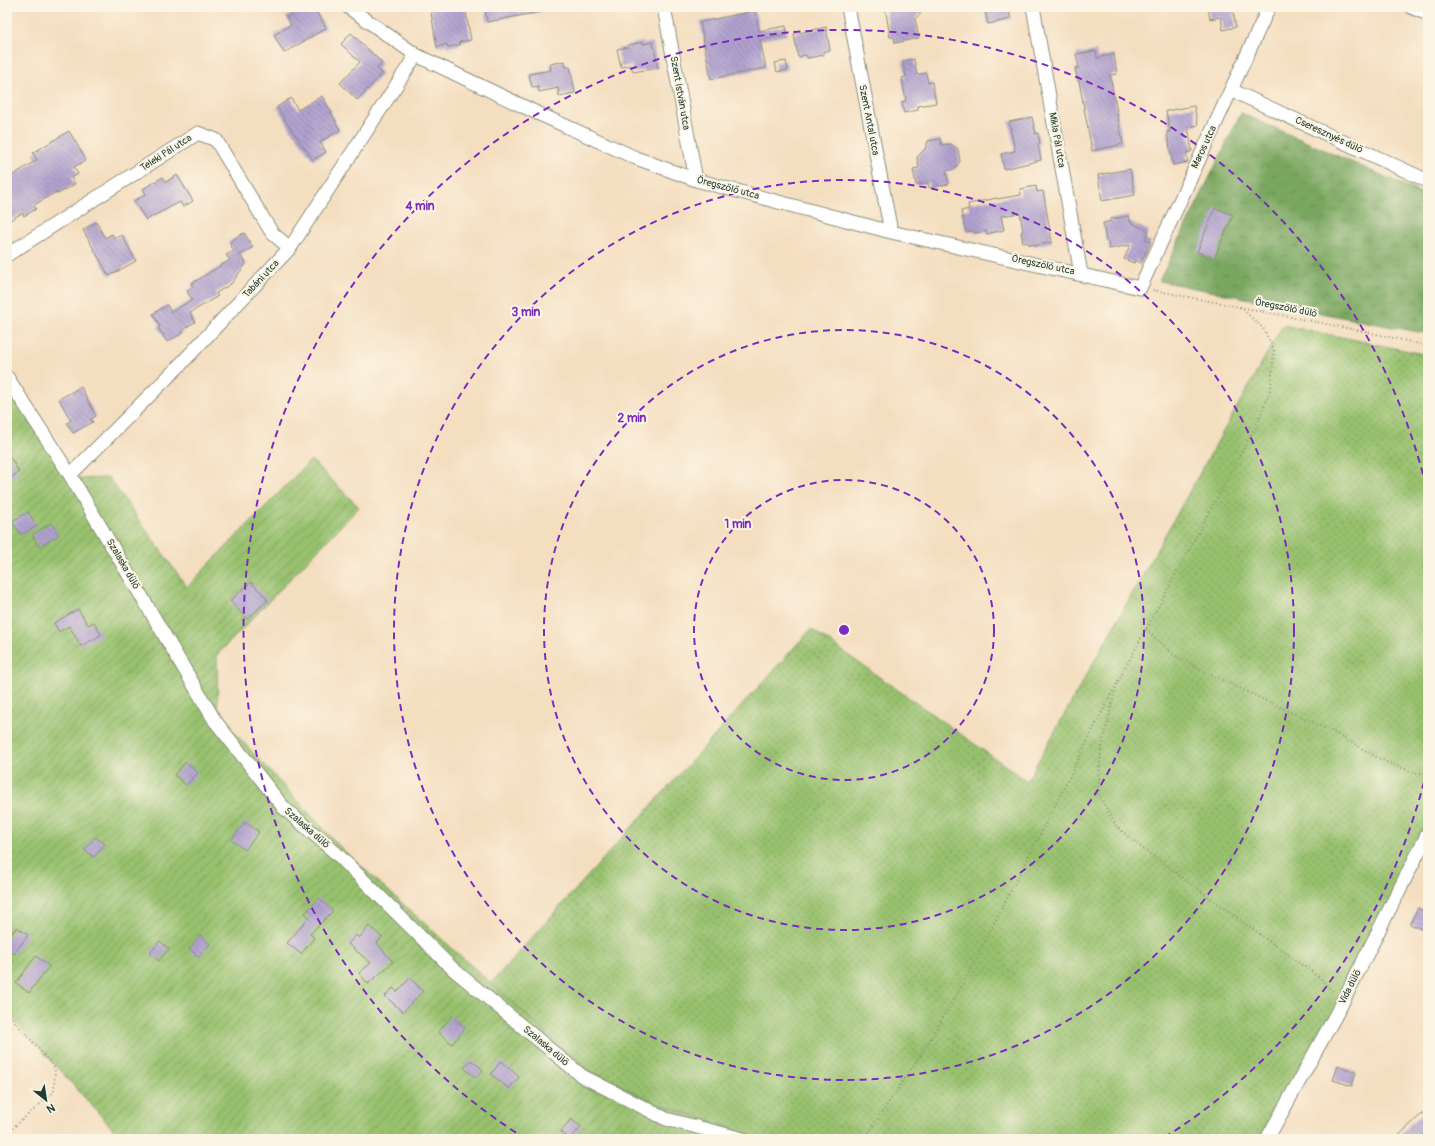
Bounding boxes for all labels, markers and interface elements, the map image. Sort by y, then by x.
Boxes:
street label: Szent István utca [668,55,692,131]
street label: Szent Antal utca [856,84,882,157]
street label: Mikla Pál utca [1046,111,1068,169]
street label: Cseresznyés dűlő [1293,114,1365,156]
street label: Maros utca [1189,123,1219,170]
street label: Teleki Pál utca [138,132,194,174]
street label: Öregszőlő utca [696,173,761,202]
text: 4 min [404,199,435,214]
street label: Öregszőlő utca [1010,251,1076,278]
street label: Tabáni utca [240,257,282,300]
street label: Öregszőlő dűlő [1254,295,1319,320]
text: 3 min [512,305,541,320]
text: 2 min [618,411,647,426]
text: 1 min [725,517,752,532]
street label: Szalaska dűlő [104,537,142,592]
centre of rings [837,623,851,637]
street label: Szalaska dűlő [282,805,333,851]
street label: Vida dűlő [1336,967,1364,1006]
street label: Szalaska dűlő [521,1023,572,1069]
north arrow [26,1080,66,1120]
text: N [44,1101,57,1116]

